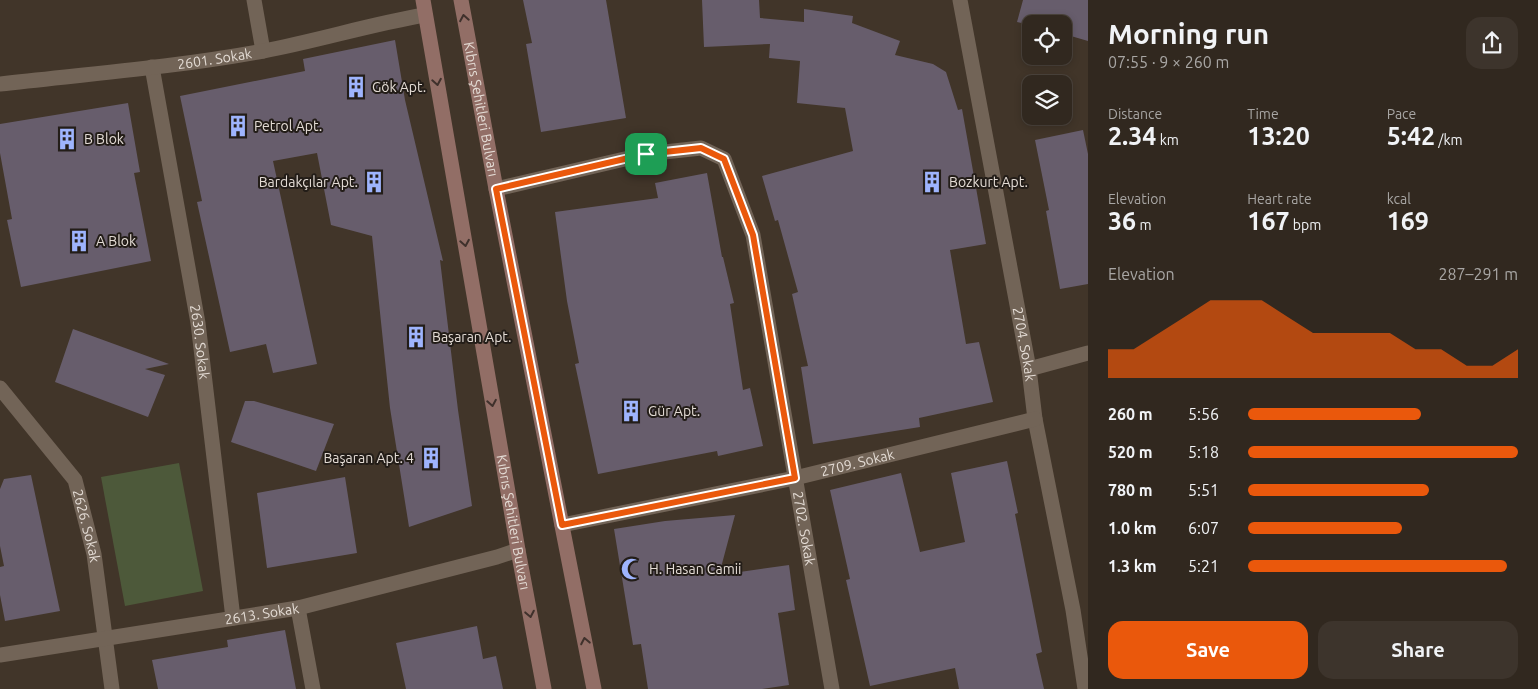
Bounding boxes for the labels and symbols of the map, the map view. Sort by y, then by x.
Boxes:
one-way arrow [460,13,470,22]
street label: Kıbrıs Şehitleri Bulvarı [461,40,502,178]
street label: 2601. Sokak [176,45,253,72]
building icon: Gök Apt. [343,74,369,100]
one-way arrow [432,78,442,87]
place label: Gök Apt. [372,79,426,95]
building icon: Petrol Apt. [225,113,251,139]
place label: Petrol Apt. [254,118,322,134]
building icon: B Blok [54,126,80,152]
place label: B Blok [84,131,124,147]
pin [625,133,667,175]
building icon: Bardakçılar Apt. [361,169,387,195]
building icon: Bozkurt Apt. [919,169,945,195]
place label: Bardakçılar Apt. [259,174,358,190]
place label: Bozkurt Apt. [949,174,1028,190]
building icon: A Blok [66,228,92,254]
place label: A Blok [96,233,136,249]
one-way arrow [459,238,469,247]
street label: 2630. Sokak [187,303,213,380]
street label: 2704. Sokak [1010,306,1038,382]
building icon: Başaran Apt. [403,324,429,350]
place label: Başaran Apt. [432,329,511,345]
one-way arrow [487,398,497,407]
building icon: Gür Apt. [618,398,644,424]
place label: Gür Apt. [648,403,700,419]
building icon: Başaran Apt. 4 [418,445,444,471]
street label: 2709. Sokak [819,446,896,479]
place label: Başaran Apt. 4 [323,450,414,466]
street label: Kıbrıs Şehitleri Bulvarı [494,453,533,591]
street label: 2626. Sokak [70,487,103,563]
street label: 2702. Sokak [790,490,818,567]
mosque icon: H. Hasan Camii [619,556,645,582]
place label: H. Hasan Camii [649,561,742,577]
street label: 2613. Sokak [223,600,300,627]
one-way arrow [524,610,535,619]
one-way arrow [580,637,590,646]

